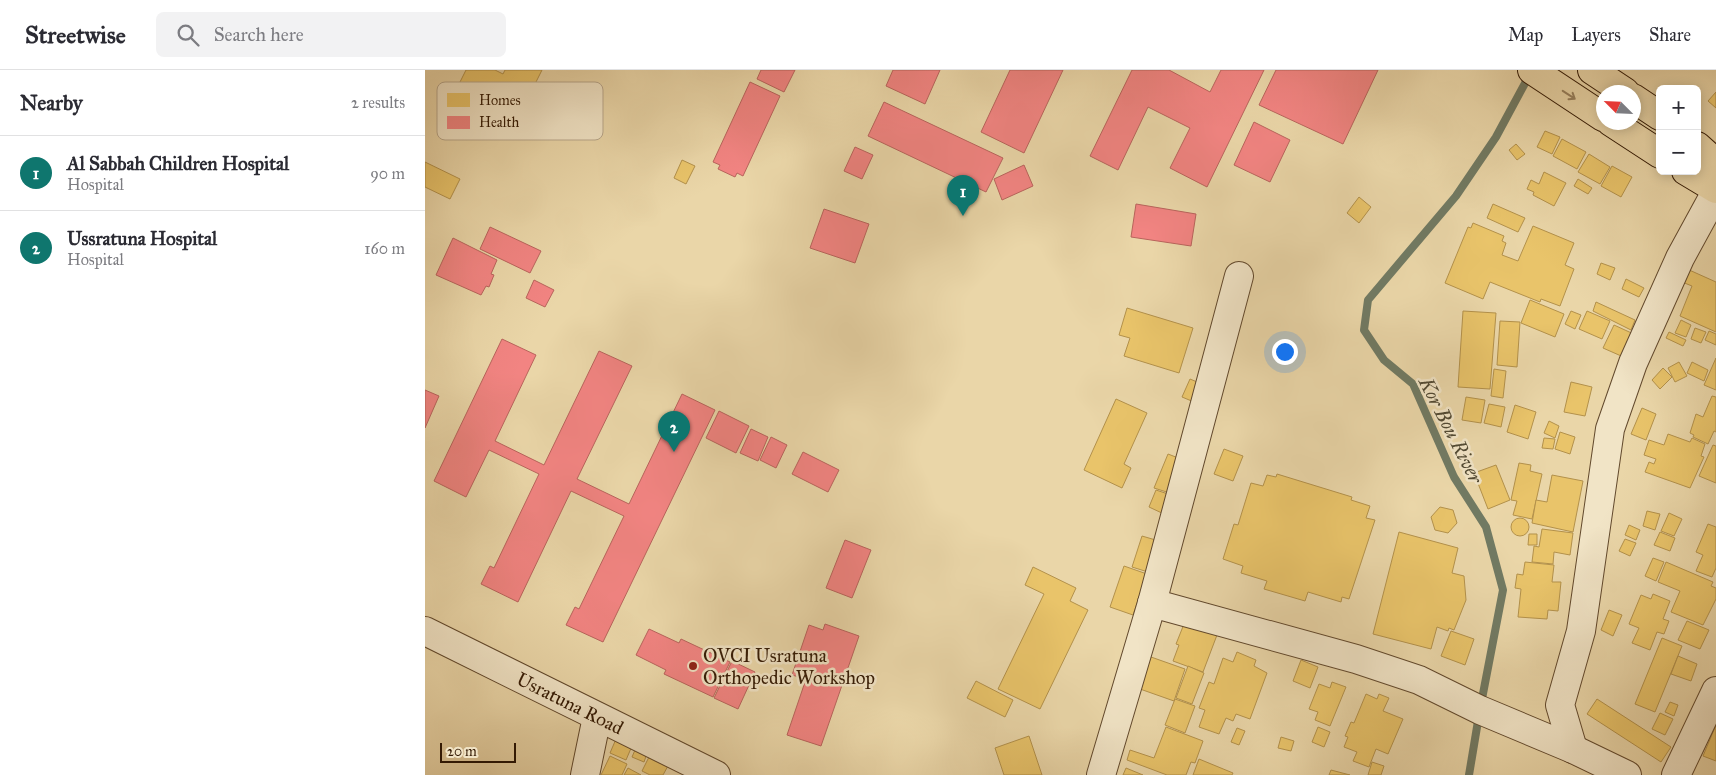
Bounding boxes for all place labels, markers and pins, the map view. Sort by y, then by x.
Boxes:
pin: 1 [947,175,979,216]
pin: 2 [658,411,690,452]
place label: OVCI Usratuna Orthopedic Workshop [703,644,875,689]
marker: OVCI Usratuna Orthopedic Workshop [687,660,699,672]

